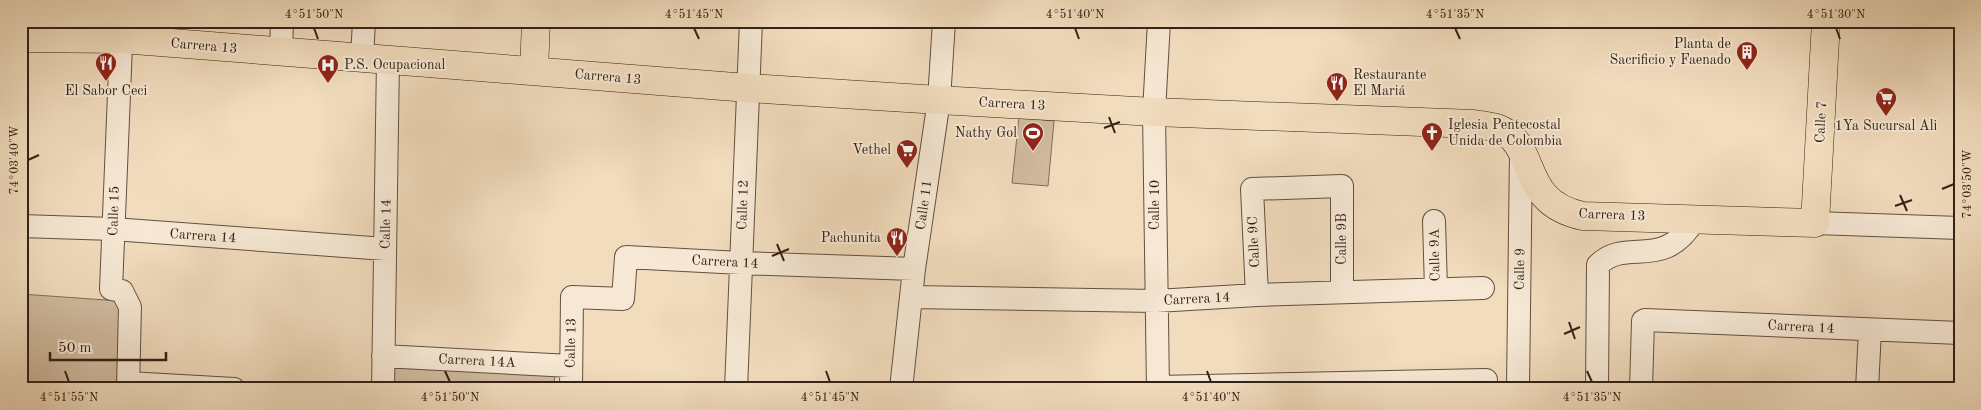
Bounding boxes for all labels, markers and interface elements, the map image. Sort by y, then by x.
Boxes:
text: 4°51'50"N [285,8,343,21]
text: 4°51'45"N [665,8,723,21]
text: 4°51'40"N [1046,8,1104,21]
text: 4°51'35"N [1426,8,1484,21]
text: 4°51'30"N [1807,8,1865,21]
street label: Carrera 13 [170,36,238,56]
place label: Planta de Sacrificio y Faenado [1610,37,1731,67]
building icon: Planta de Sacrificio y Faenado [1735,40,1759,71]
restaurant icon: El Sabor Ceci [94,51,118,82]
hospital icon: P.S. Ocupacional [316,53,340,84]
place label: P.S. Ocupacional [344,58,445,72]
street label: Carrera 13 [574,67,642,87]
place label: Restaurante El Mariá [1353,68,1426,98]
restaurant icon: Restaurante El Mariá [1325,71,1349,102]
place label: El Sabor Ceci [65,84,147,98]
supermarket icon: 1Ya Sucursal Ali [1874,86,1898,117]
street label: Carrera 13 [978,95,1046,113]
street label: Calle 7 [1813,100,1829,144]
place label: Iglesia Pentecostal Unida de Colombia [1448,118,1562,148]
place label: 1Ya Sucursal Ali [1835,119,1938,133]
sports icon: Nathy Gol [1021,121,1045,152]
church icon: Iglesia Pentecostal Unida de Colombia [1420,121,1444,152]
text: 74°03'40"W [9,125,21,195]
place label: Nathy Gol [955,126,1017,140]
supermarket icon: Vethel [895,138,919,169]
place label: Vethel [852,143,891,157]
text: 74°03'50"W [1961,149,1974,219]
street label: Calle 11 [914,179,934,231]
street label: Calle 12 [735,180,751,230]
street label: Calle 10 [1148,180,1162,230]
street label: Calle 15 [106,186,122,236]
street label: Calle 14 [379,199,393,249]
street label: Carrera 13 [1578,207,1646,223]
street label: Calle 9B [1335,213,1349,265]
street label: Calle 9C [1246,216,1262,268]
restaurant icon: Pachunita [885,226,909,257]
street label: Carrera 14 [169,227,237,245]
street label: Calle 9A [1428,228,1442,282]
place label: Pachunita [821,231,881,245]
street label: Calle 9 [1513,248,1527,290]
street label: Carrera 14 [691,253,759,271]
street label: Carrera 14 [1163,290,1231,308]
street label: Calle 13 [564,318,578,368]
street label: Carrera 14 [1767,318,1835,336]
scale bar [50,330,166,362]
text: 50 m [58,341,92,356]
street label: Carrera 14A [438,352,516,370]
text: 4°51'55"N [40,391,98,404]
text: 4°51'50"N [421,391,479,404]
text: 4°51'45"N [801,391,859,404]
text: 4°51'40"N [1182,391,1240,404]
text: 4°51'35"N [1563,391,1621,404]

